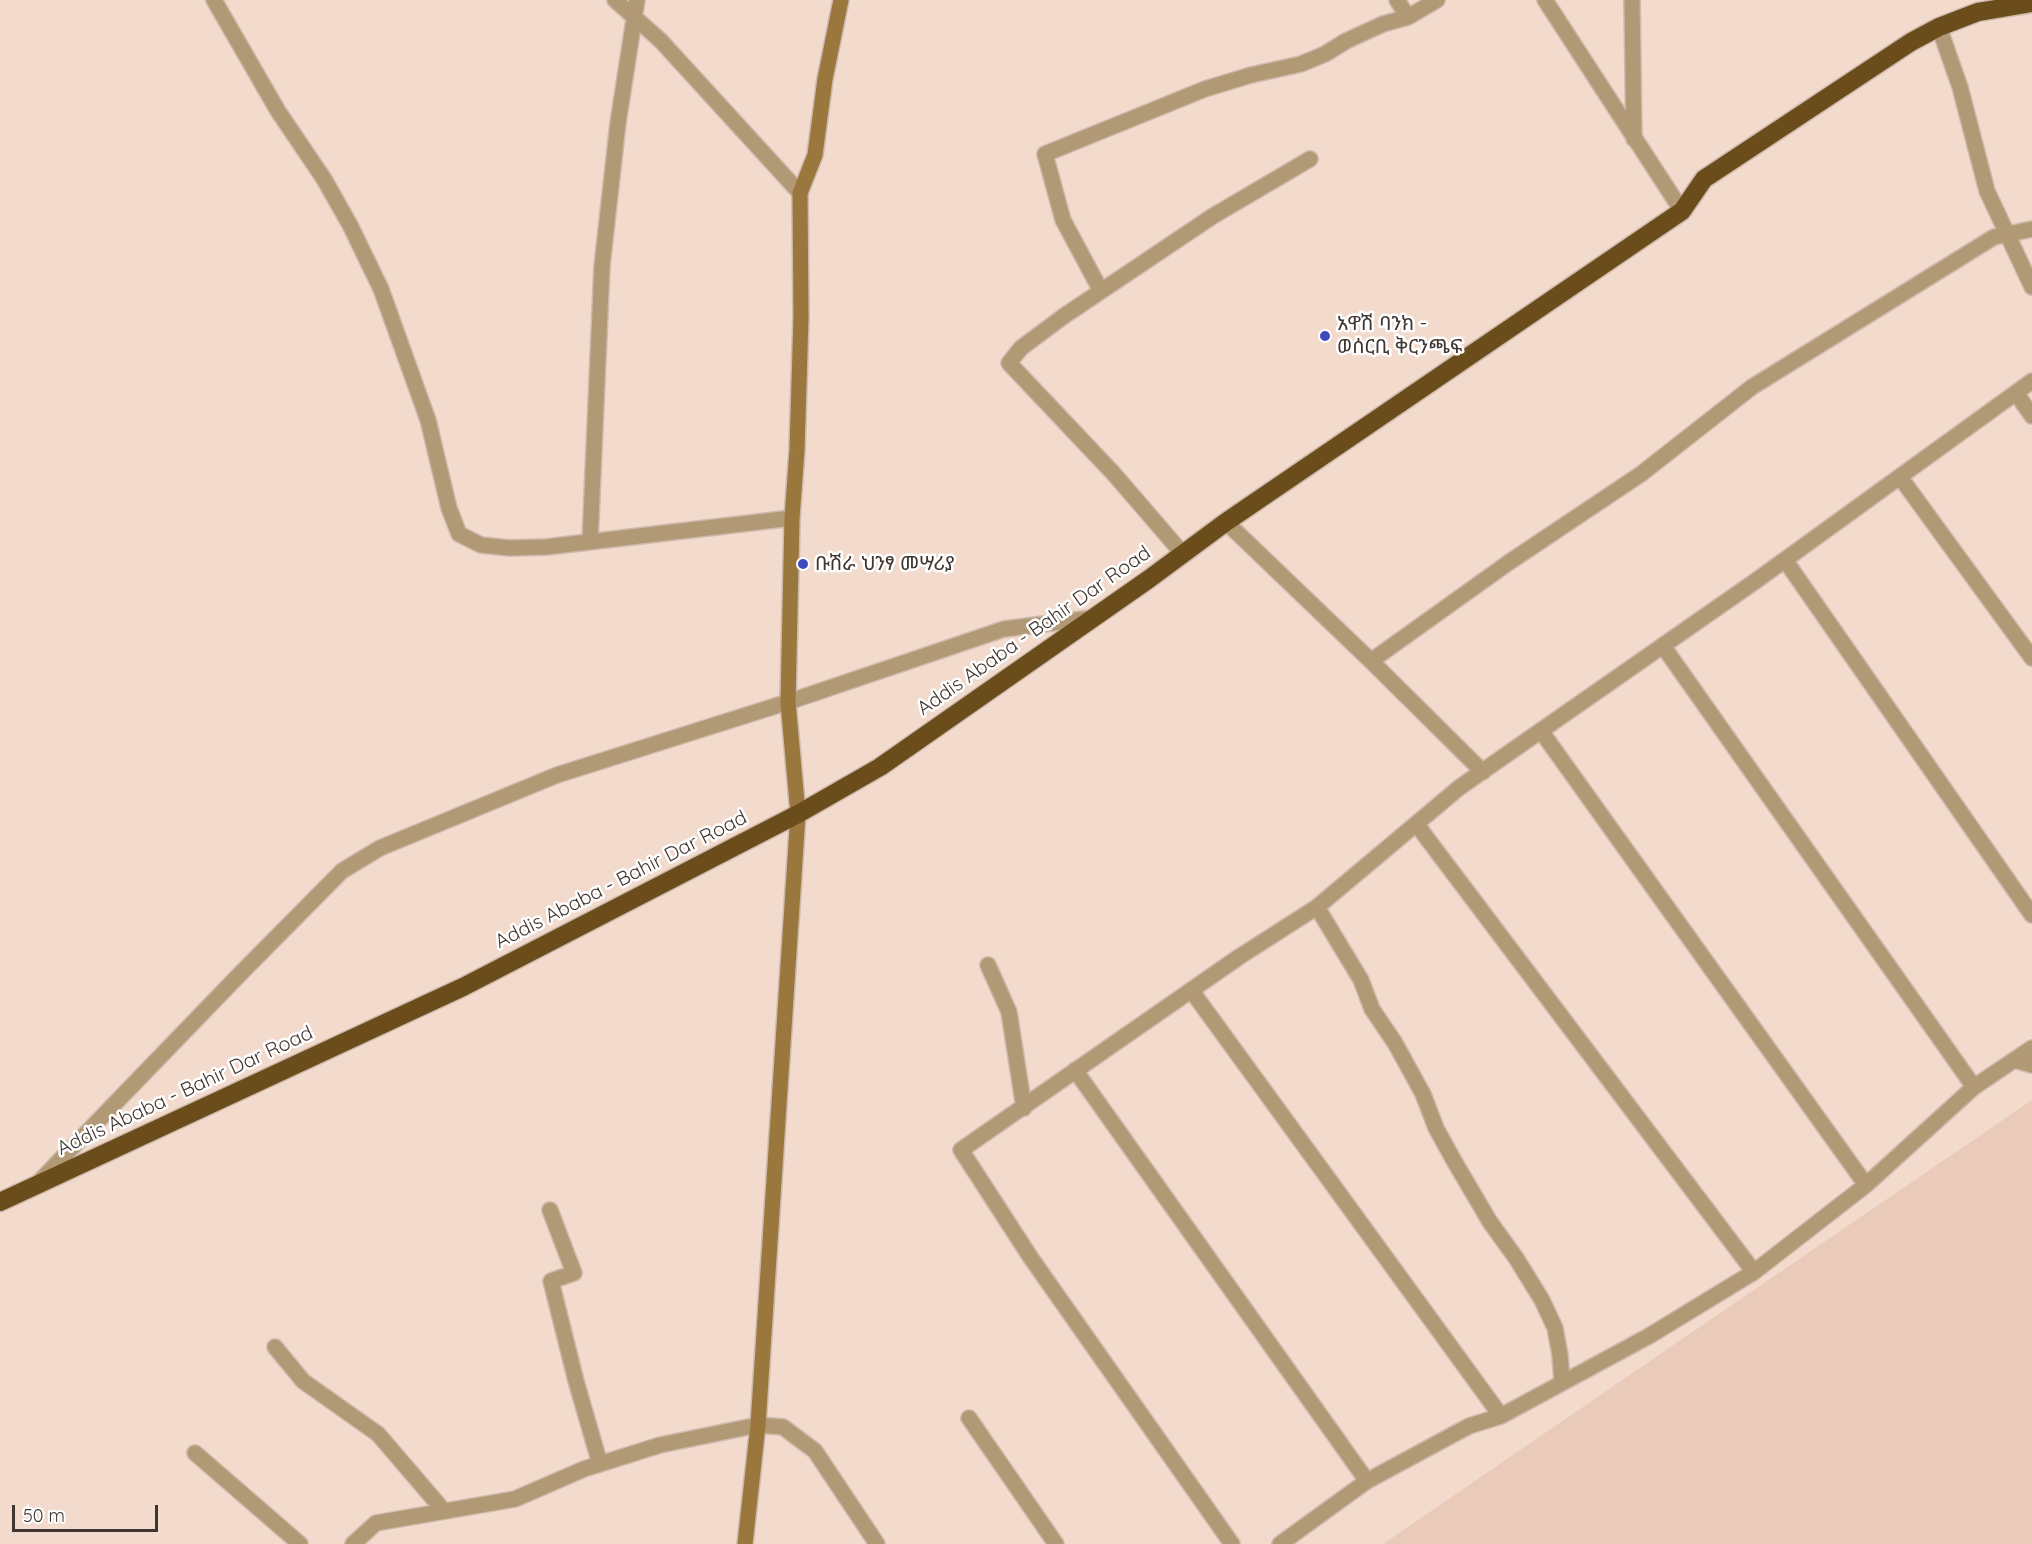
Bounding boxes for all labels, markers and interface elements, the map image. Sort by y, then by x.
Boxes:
place label: አዋሽ ባንክ - ወሰርቢ ቅርንጫፍ [1337,312,1462,359]
marker: አዋሽ ባንክ - ወሰርቢ ቅርንጫፍ [1318,329,1332,343]
street label: Addis Ababa - Bahir Dar Road [913,541,1155,721]
place label: ቡሽራ ህንፃ መሣሪያ [815,552,955,576]
marker: ቡሽራ ህንፃ መሣሪያ [796,557,810,571]
street label: Addis Ababa - Bahir Dar Road [491,806,751,954]
street label: Addis Ababa - Bahir Dar Road [53,1021,317,1161]
scale bar [15,1493,160,1531]
text: 50 m [23,1504,65,1527]

